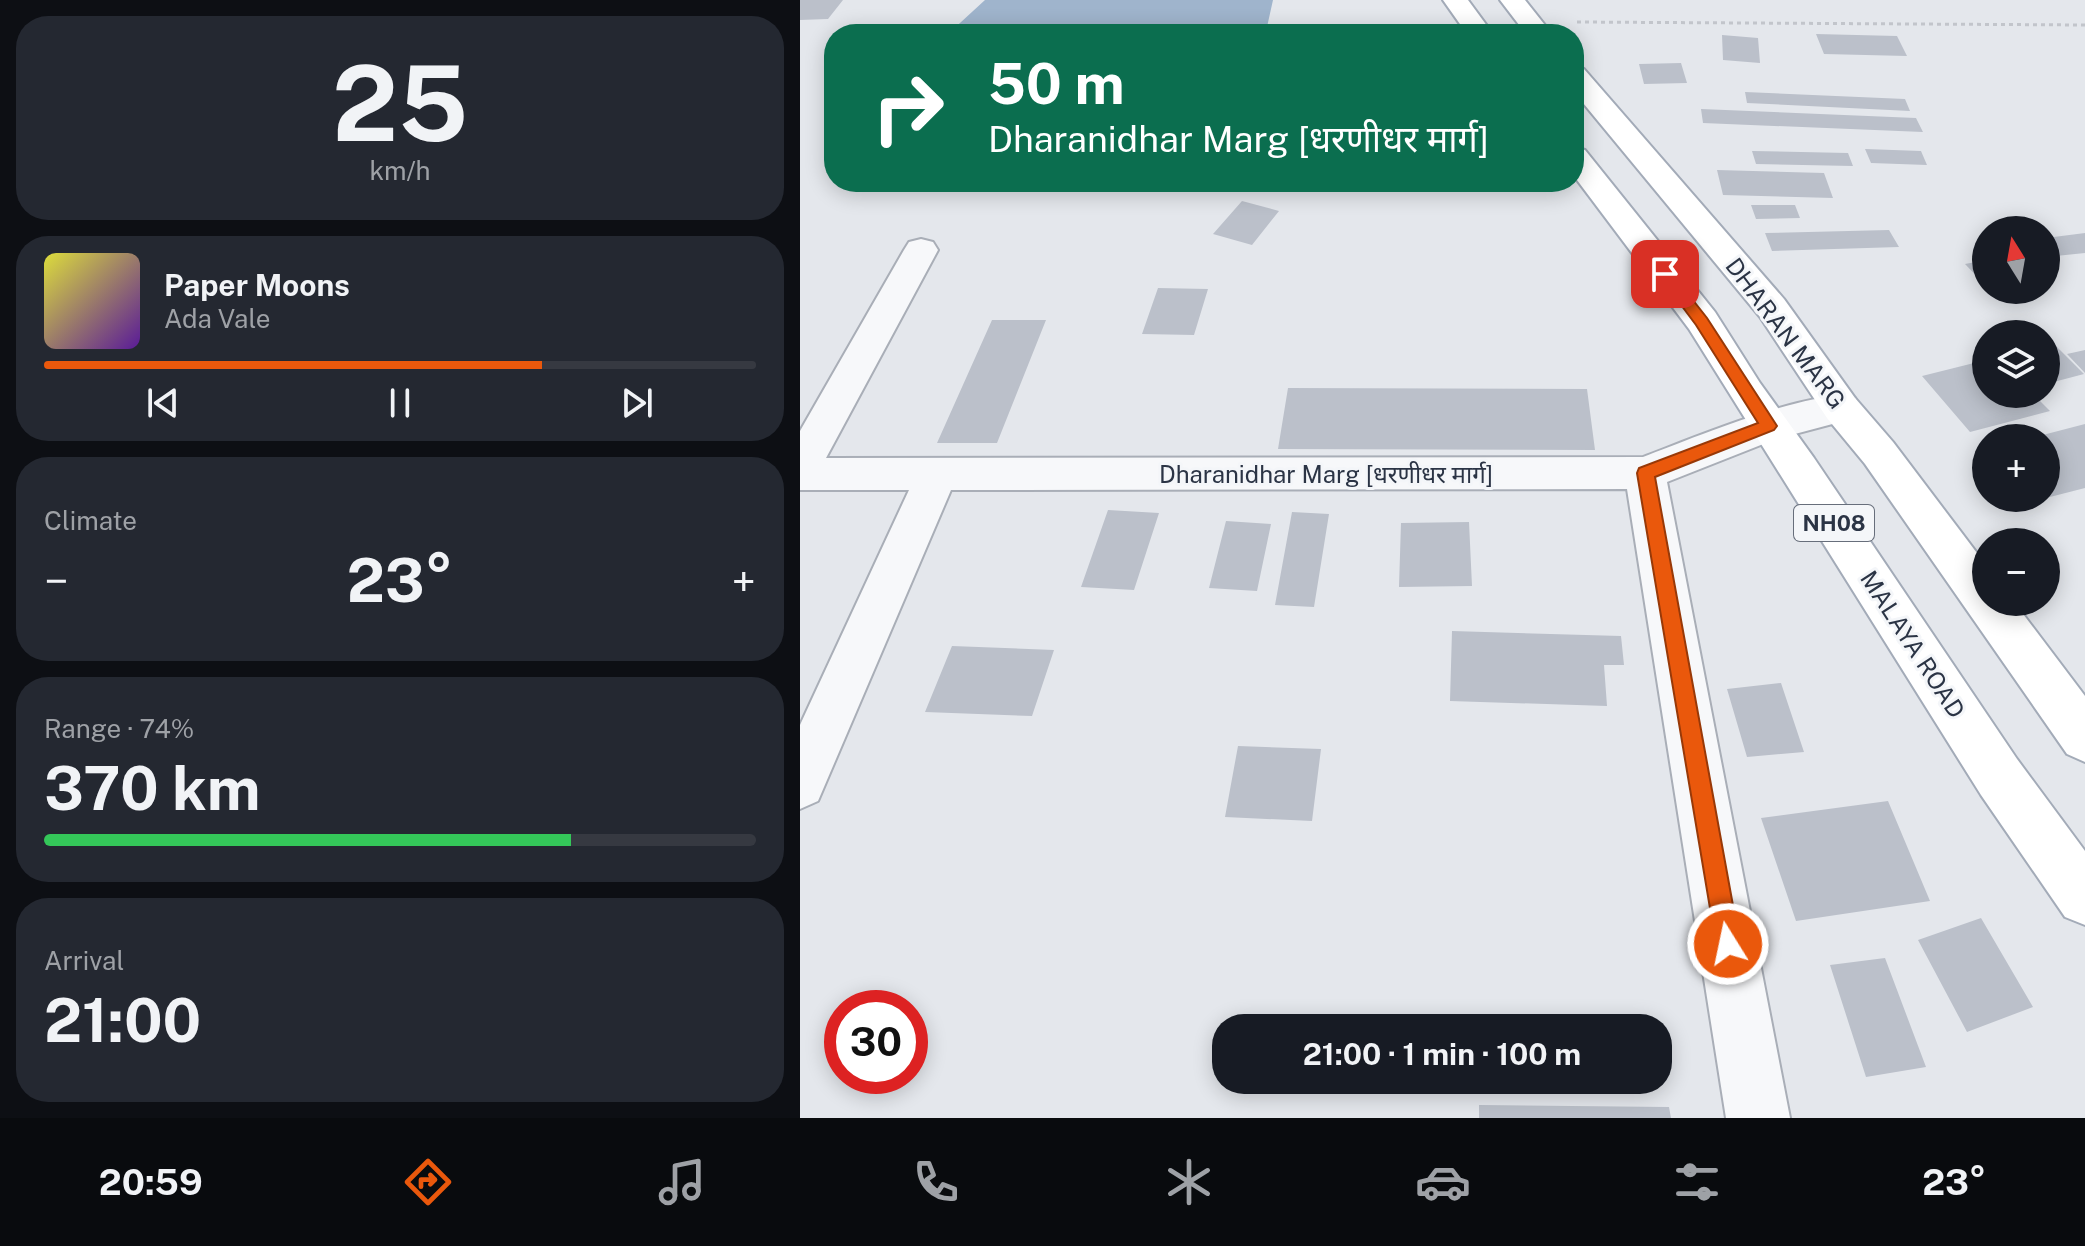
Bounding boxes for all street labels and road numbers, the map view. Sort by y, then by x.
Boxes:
street label: DHARAN MARG [1720,252,1852,414]
street label: Dharanidhar Marg [धरणीधर मार्ग] [1159,460,1493,488]
road number: NH08 [1794,505,1874,541]
street label: MALAYA ROAD [1855,565,1971,723]

